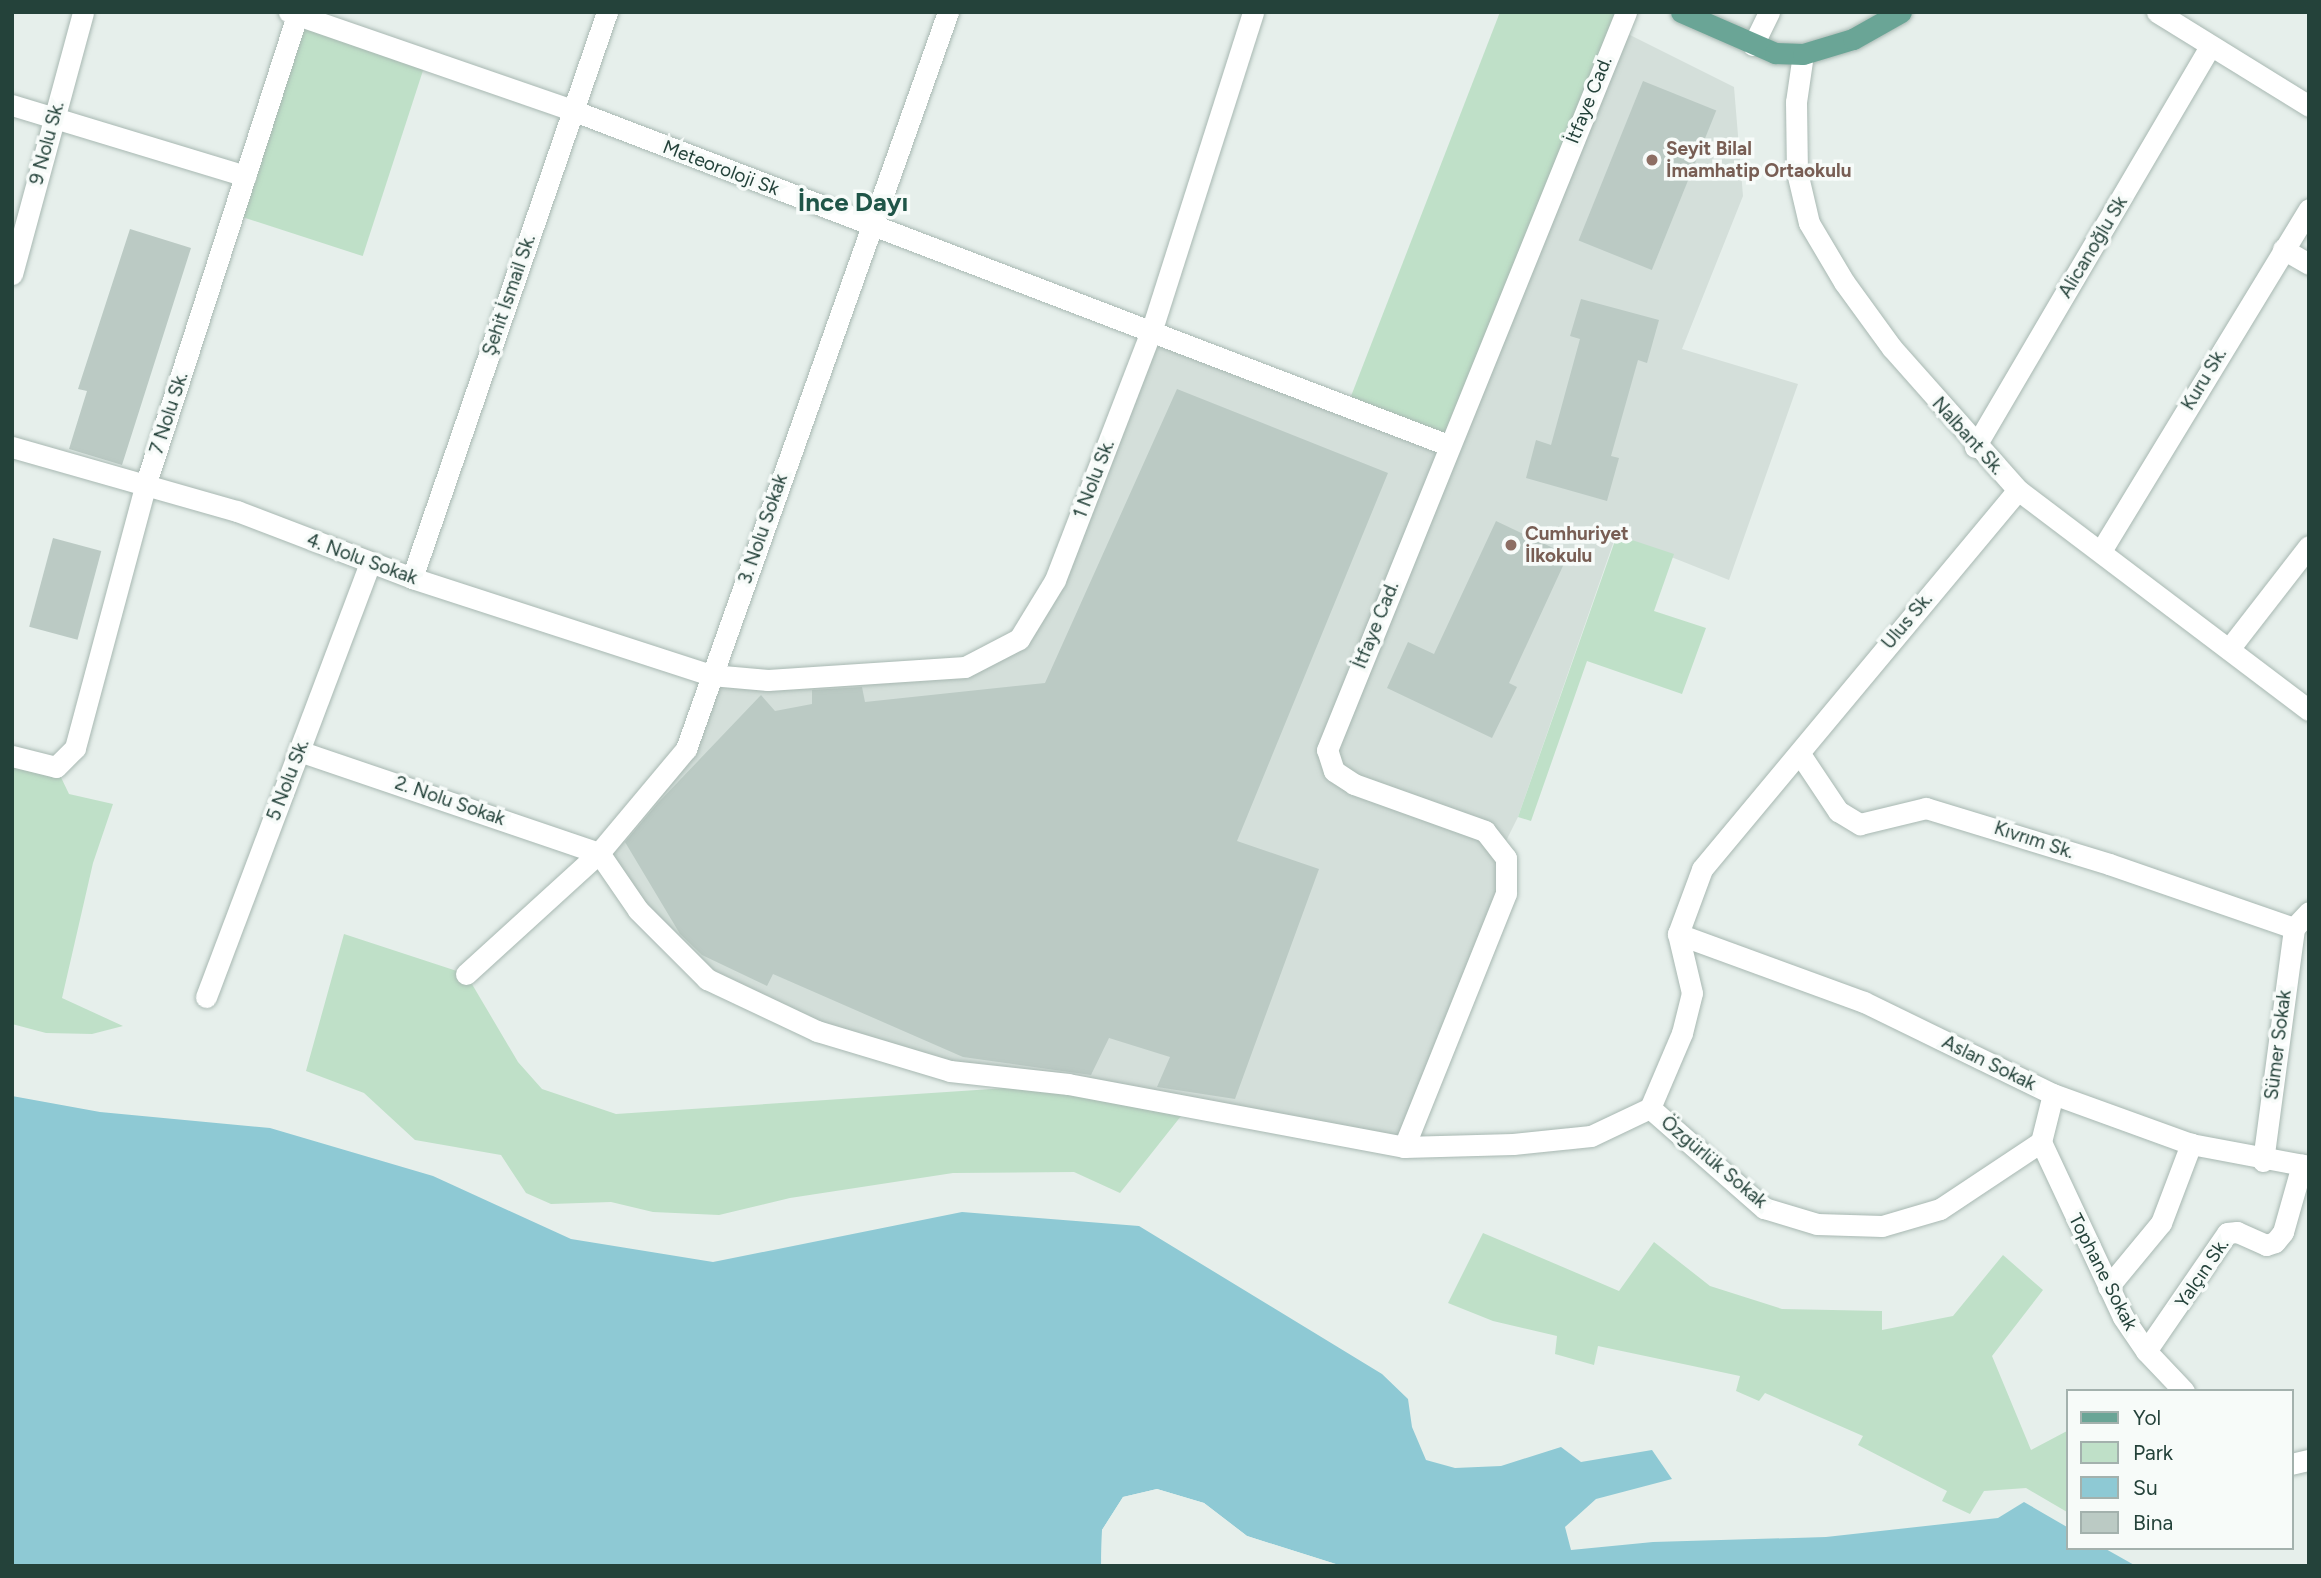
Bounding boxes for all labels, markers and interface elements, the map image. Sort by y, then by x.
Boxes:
street label: İtfaye Cad. [1561,53,1617,147]
street label: 9 Nolu Sk. [25,99,69,187]
street label: Meteoroloji Sk [660,135,782,201]
place label: Seyit Bilal İmamhatip Ortaokulu [1666,138,1852,182]
marker: Seyit Bilal İmamhatip Ortaokulu [1644,152,1660,168]
district label: İnce Dayı [798,187,908,219]
street label: Alicanoğlu Sk [2054,192,2132,302]
street label: Şehit İsmail Sk. [478,231,540,359]
street label: Kuru Sk. [2177,344,2231,414]
street label: 7 Nolu Sk. [145,369,193,457]
street label: Nalbant Sk. [1927,392,2009,480]
street label: 1 Nolu Sk. [1069,436,1119,522]
street label: 3. Nolu Sokak [734,471,792,587]
place label: Cumhuriyet İlkokulu [1525,523,1629,567]
street label: 4. Nolu Sokak [303,528,421,590]
marker: Cumhuriyet İlkokulu [1503,537,1519,553]
street label: İtfaye Cad. [1348,578,1404,672]
street label: Ulus Sk. [1877,588,1937,654]
street label: 5 Nolu Sk. [262,736,314,824]
street label: 2. Nolu Sokak [392,771,508,831]
street label: Kıvrım Sk. [1991,816,2077,864]
street label: Sümer Sokak [2260,989,2296,1101]
street label: Aslan Sokak [1938,1031,2040,1095]
street label: Özgürlük Sokak [1656,1111,1772,1213]
street label: Tophane Sokak [2064,1210,2142,1334]
street label: Yalçın Sk. [2170,1234,2234,1312]
legend [2066,1389,2293,1550]
text: Yol [2133,1405,2161,1430]
text: Park [2133,1440,2173,1465]
text: Su [2133,1475,2158,1500]
text: Bina [2133,1510,2173,1535]

